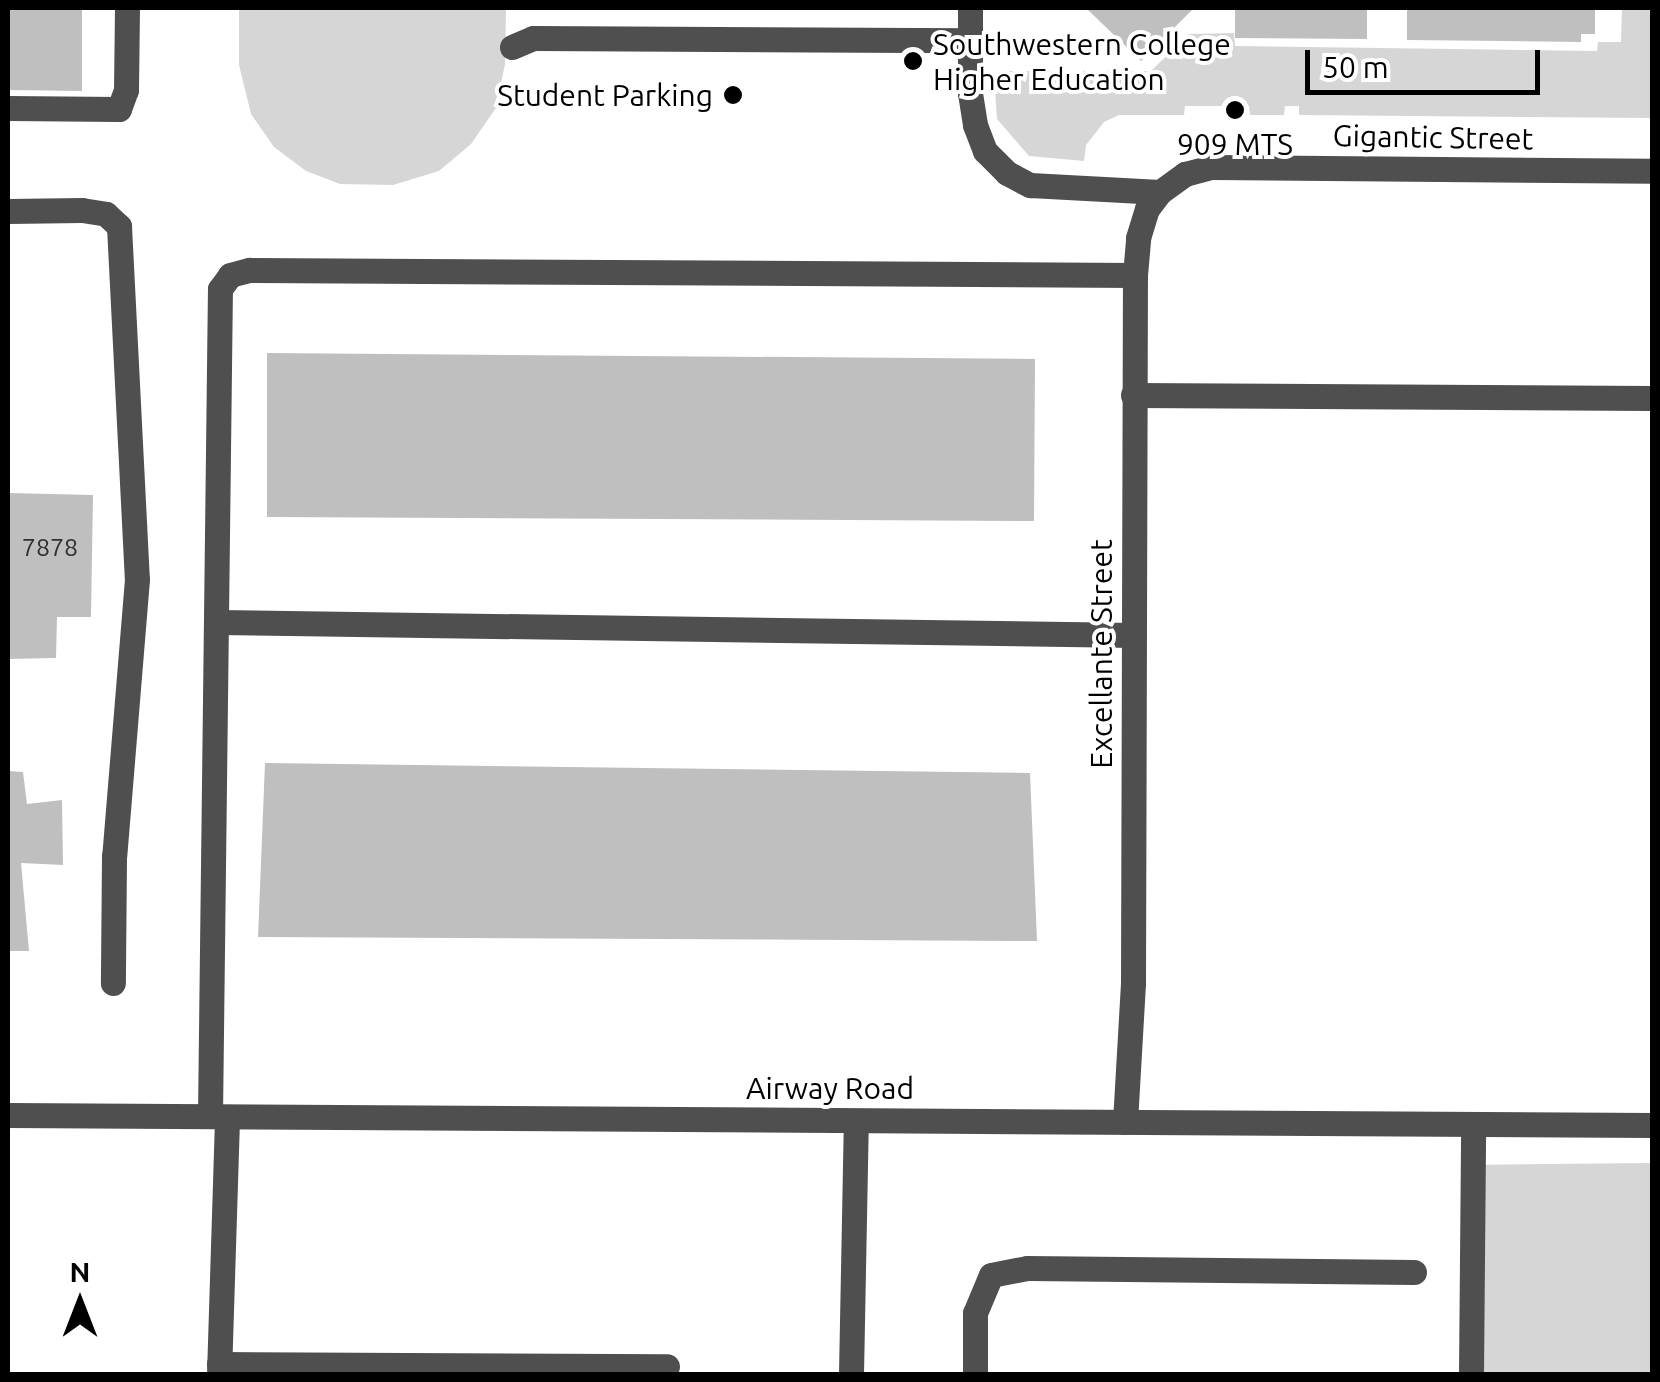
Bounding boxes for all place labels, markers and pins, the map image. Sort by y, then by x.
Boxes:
place label: Southwestern College Higher Education [933,26,1231,96]
marker: Southwestern College Higher Education [902,50,924,72]
place label: Student Parking [497,77,713,113]
marker: Student Parking [722,84,744,106]
marker: 909 MTS [1224,99,1246,121]
place label: 909 MTS [1177,126,1293,162]

